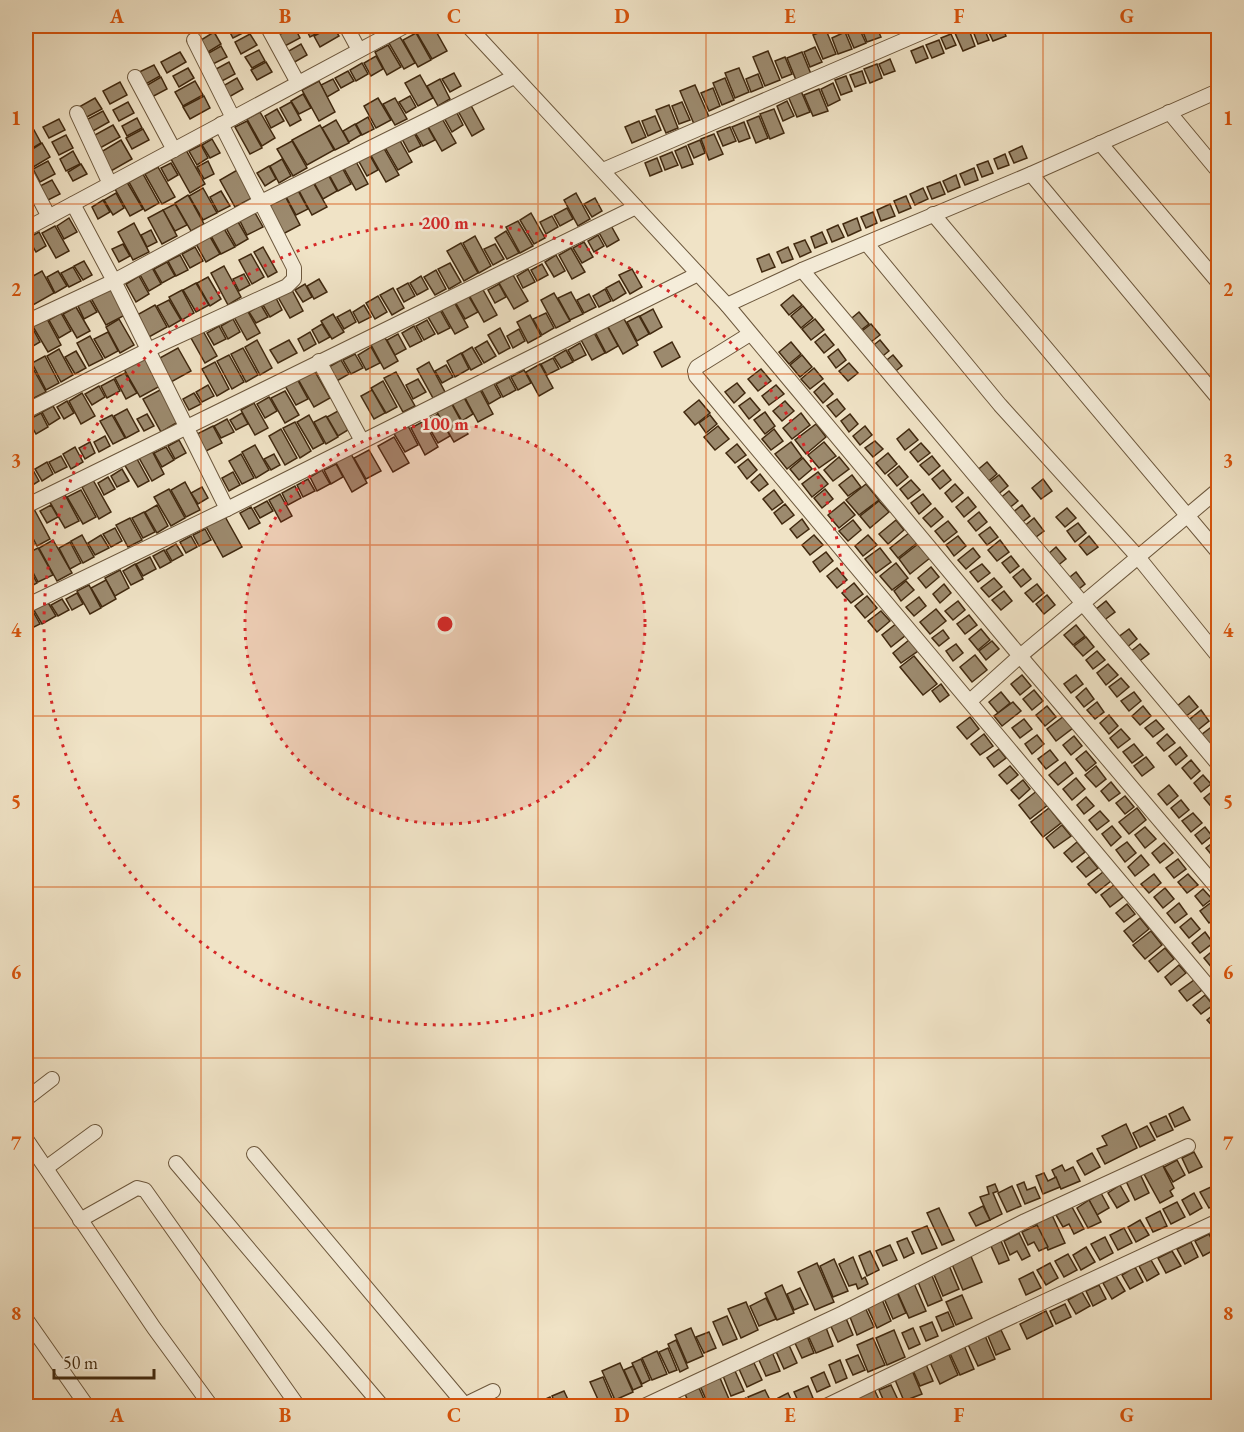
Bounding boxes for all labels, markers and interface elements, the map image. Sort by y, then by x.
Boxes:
text: A [109,3,125,29]
text: B [279,3,291,29]
text: C [447,3,461,29]
text: D [614,3,630,29]
text: E [784,3,796,29]
text: F [954,3,965,29]
text: G [1120,3,1134,29]
text: 1 [11,105,21,131]
text: 1 [1223,105,1233,131]
text: 200 m [421,211,469,234]
text: 2 [11,276,22,302]
text: 2 [1223,276,1234,302]
text: 100 m [421,412,469,435]
text: 3 [11,447,21,473]
text: 3 [1223,447,1233,473]
centre of rings [435,614,455,634]
text: 4 [11,617,22,643]
text: 4 [1223,617,1234,643]
text: 5 [11,788,21,814]
text: 5 [1223,788,1233,814]
text: 6 [11,959,22,985]
text: 6 [1223,959,1234,985]
text: 7 [11,1130,22,1156]
text: 7 [1223,1130,1234,1156]
text: 8 [11,1300,21,1326]
text: 8 [1223,1300,1233,1326]
scale bar [54,1342,154,1380]
text: 50 m [63,1351,98,1374]
text: A [109,1402,125,1428]
text: B [279,1402,291,1428]
text: C [447,1402,461,1428]
text: D [614,1402,630,1428]
text: E [784,1402,796,1428]
text: F [954,1402,965,1428]
text: G [1120,1402,1134,1428]

